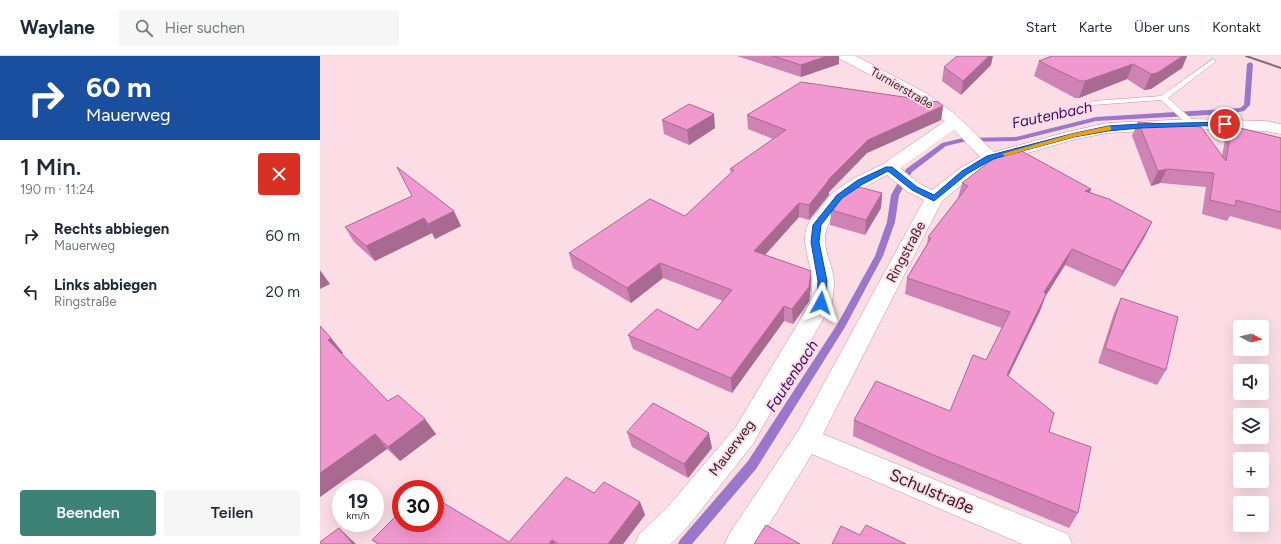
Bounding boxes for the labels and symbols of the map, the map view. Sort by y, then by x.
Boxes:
street label: Turnierstraße [868,64,936,112]
water label: Fautenbach [1010,98,1094,132]
pin [1208,107,1242,141]
street label: Ringstraße [883,218,929,286]
position arrow [800,282,842,324]
north arrow [1233,320,1269,356]
water label: Fautenbach [762,337,822,415]
street label: Mauerweg [705,417,759,479]
street label: Schulstraße [887,464,977,518]
speed limit sign: 30 [392,480,444,532]

